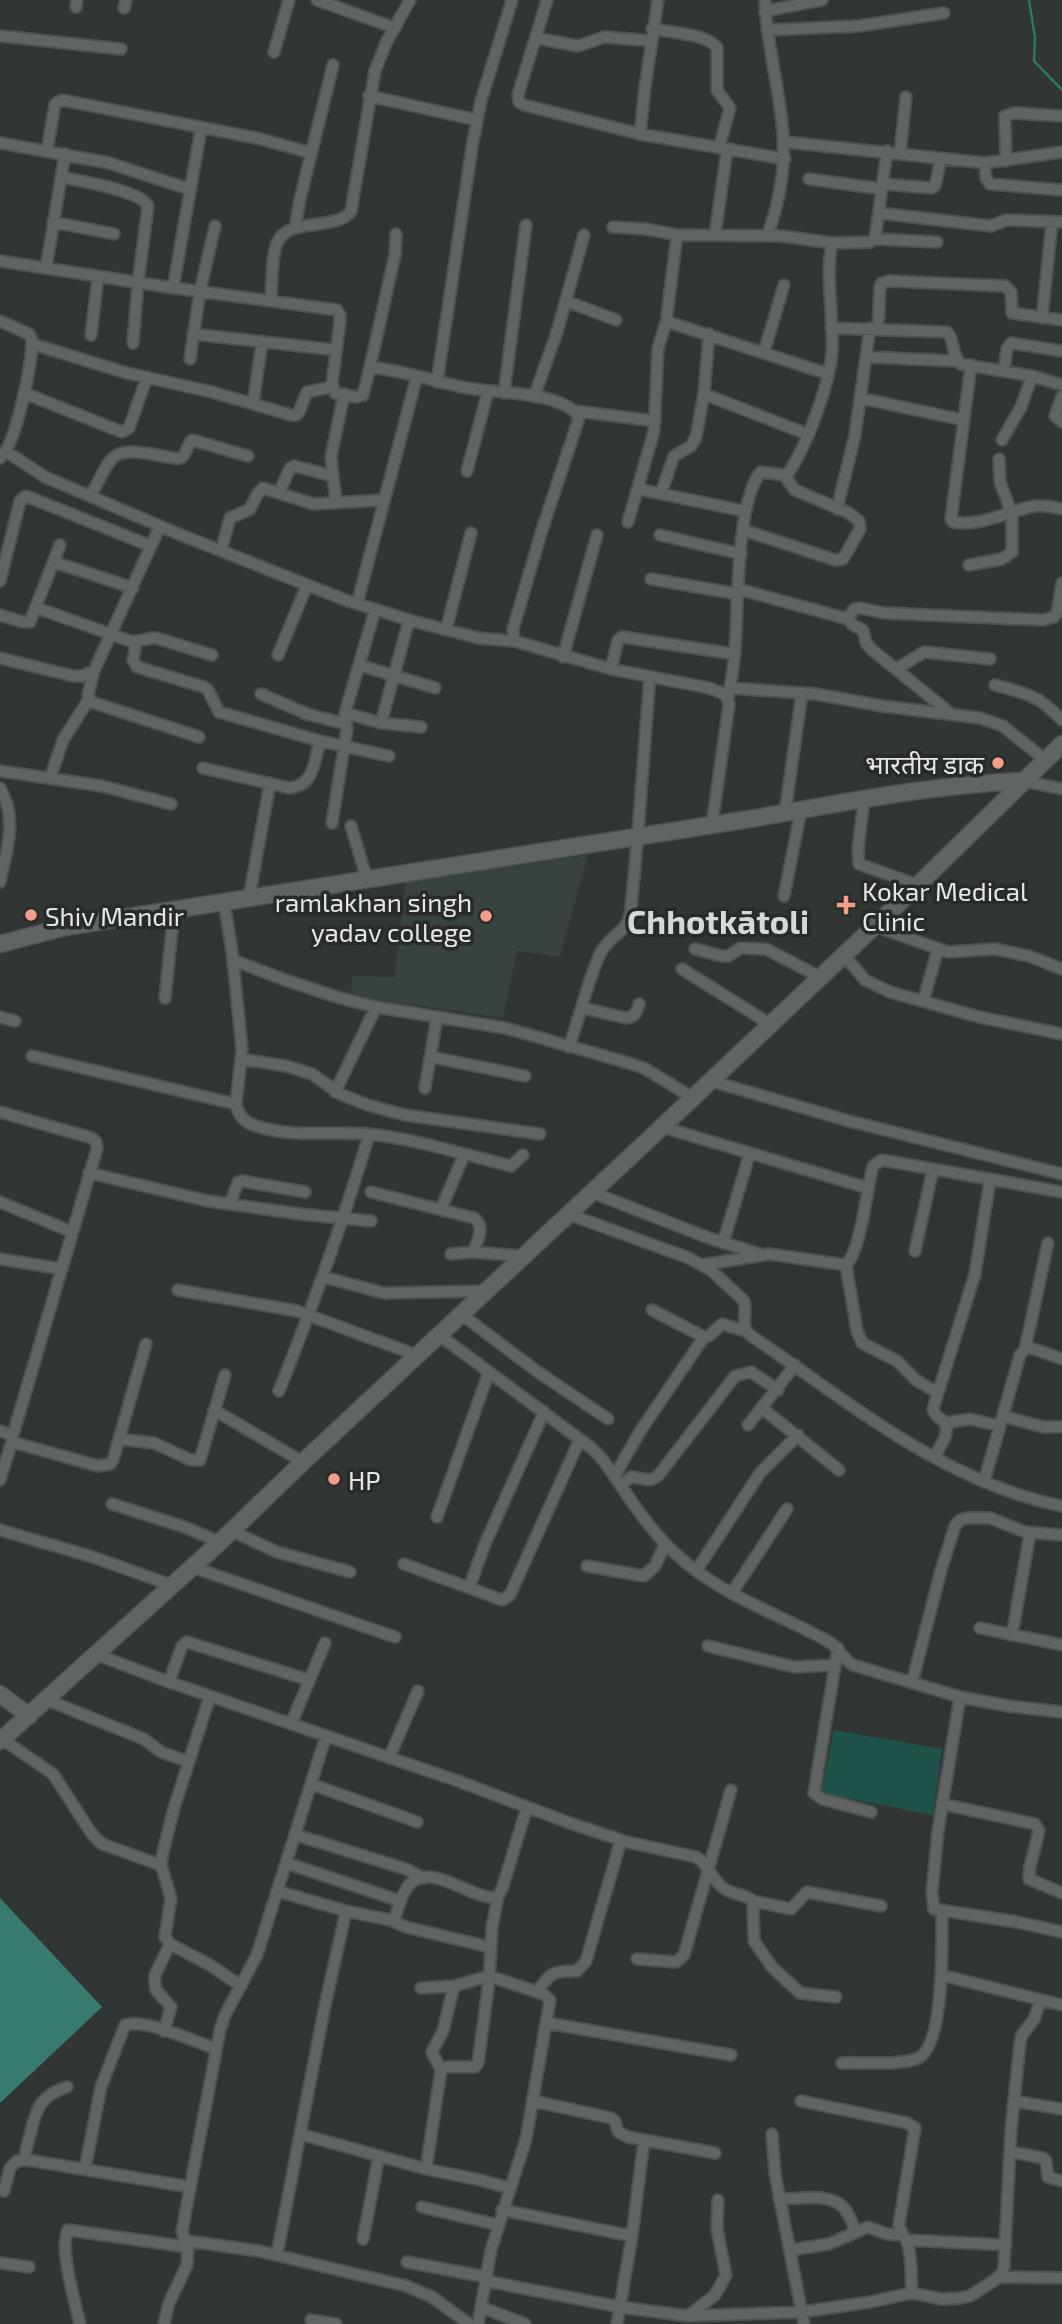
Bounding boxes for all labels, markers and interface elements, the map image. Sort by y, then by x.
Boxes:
place label: भारतीय डाक [865,748,985,779]
marker: भारतीय डाक [990,755,1006,771]
place label: Kokar Medical Clinic [862,875,1028,936]
place label: ramlakhan singh yadav college [275,886,472,947]
marker: Kokar Medical Clinic [836,895,856,915]
place label: Shiv Mandir [45,900,184,931]
district label: Chhotkātoli [627,901,809,941]
marker: Shiv Mandir [23,907,39,923]
marker: ramlakhan singh yadav college [478,908,494,924]
place label: HP [348,1464,381,1495]
marker: HP [326,1471,342,1487]

